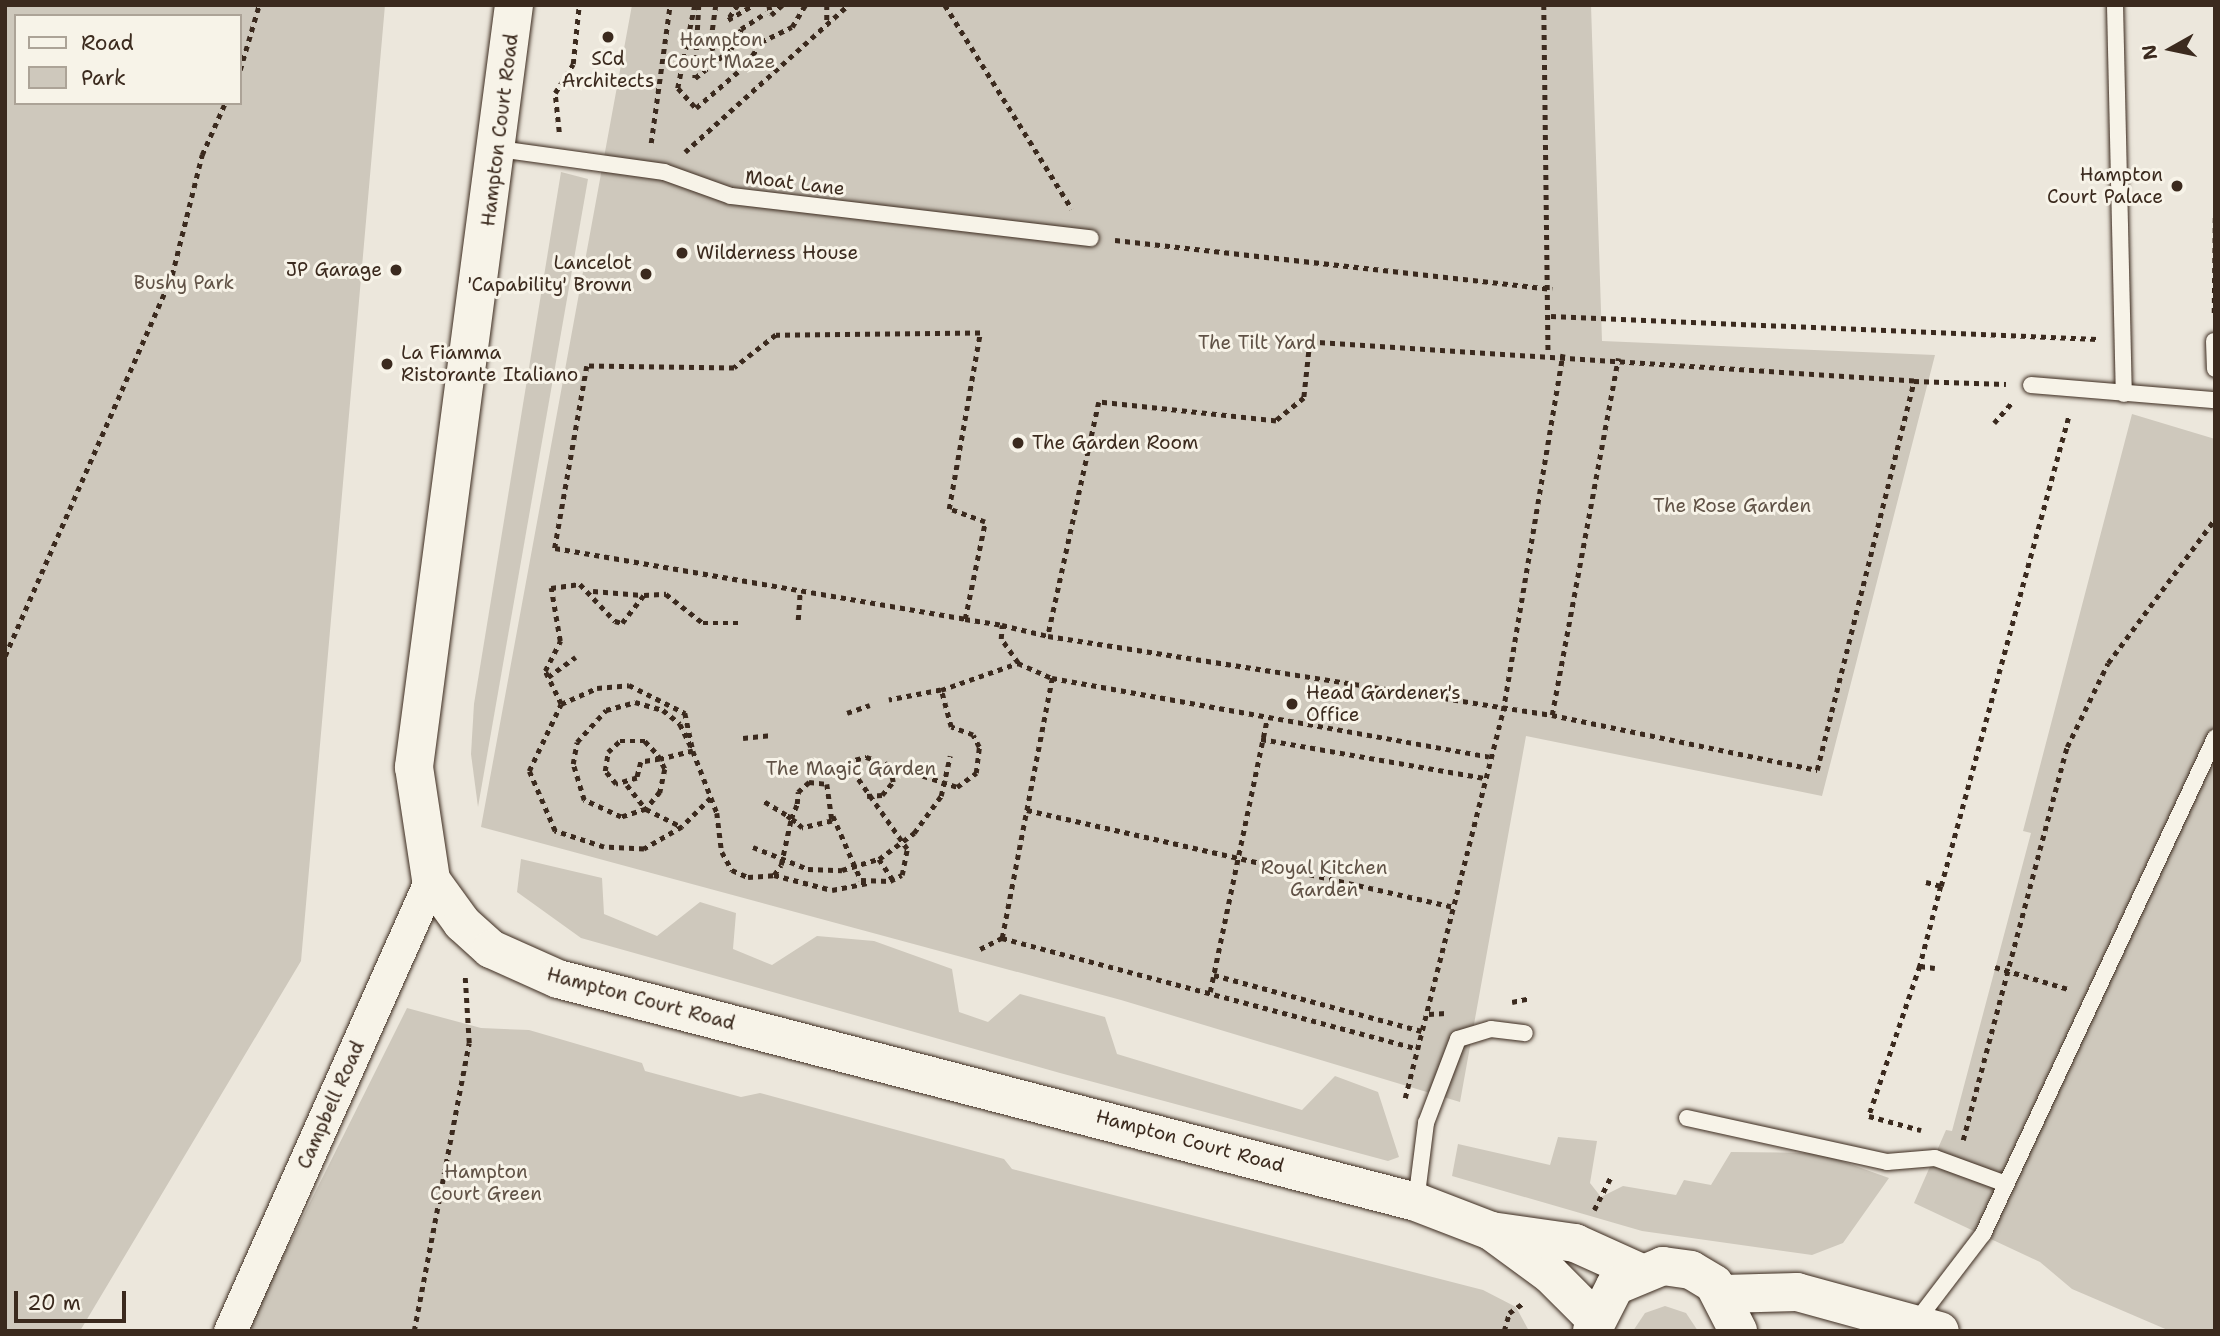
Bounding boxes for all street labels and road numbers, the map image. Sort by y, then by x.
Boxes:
street label: Hampton Court Road [477,32,523,228]
street label: Moat Lane [744,166,846,200]
street label: Hampton Court Road [544,963,738,1035]
street label: Campbell Road [293,1038,369,1172]
street label: Hampton Court Road [1093,1105,1287,1177]

